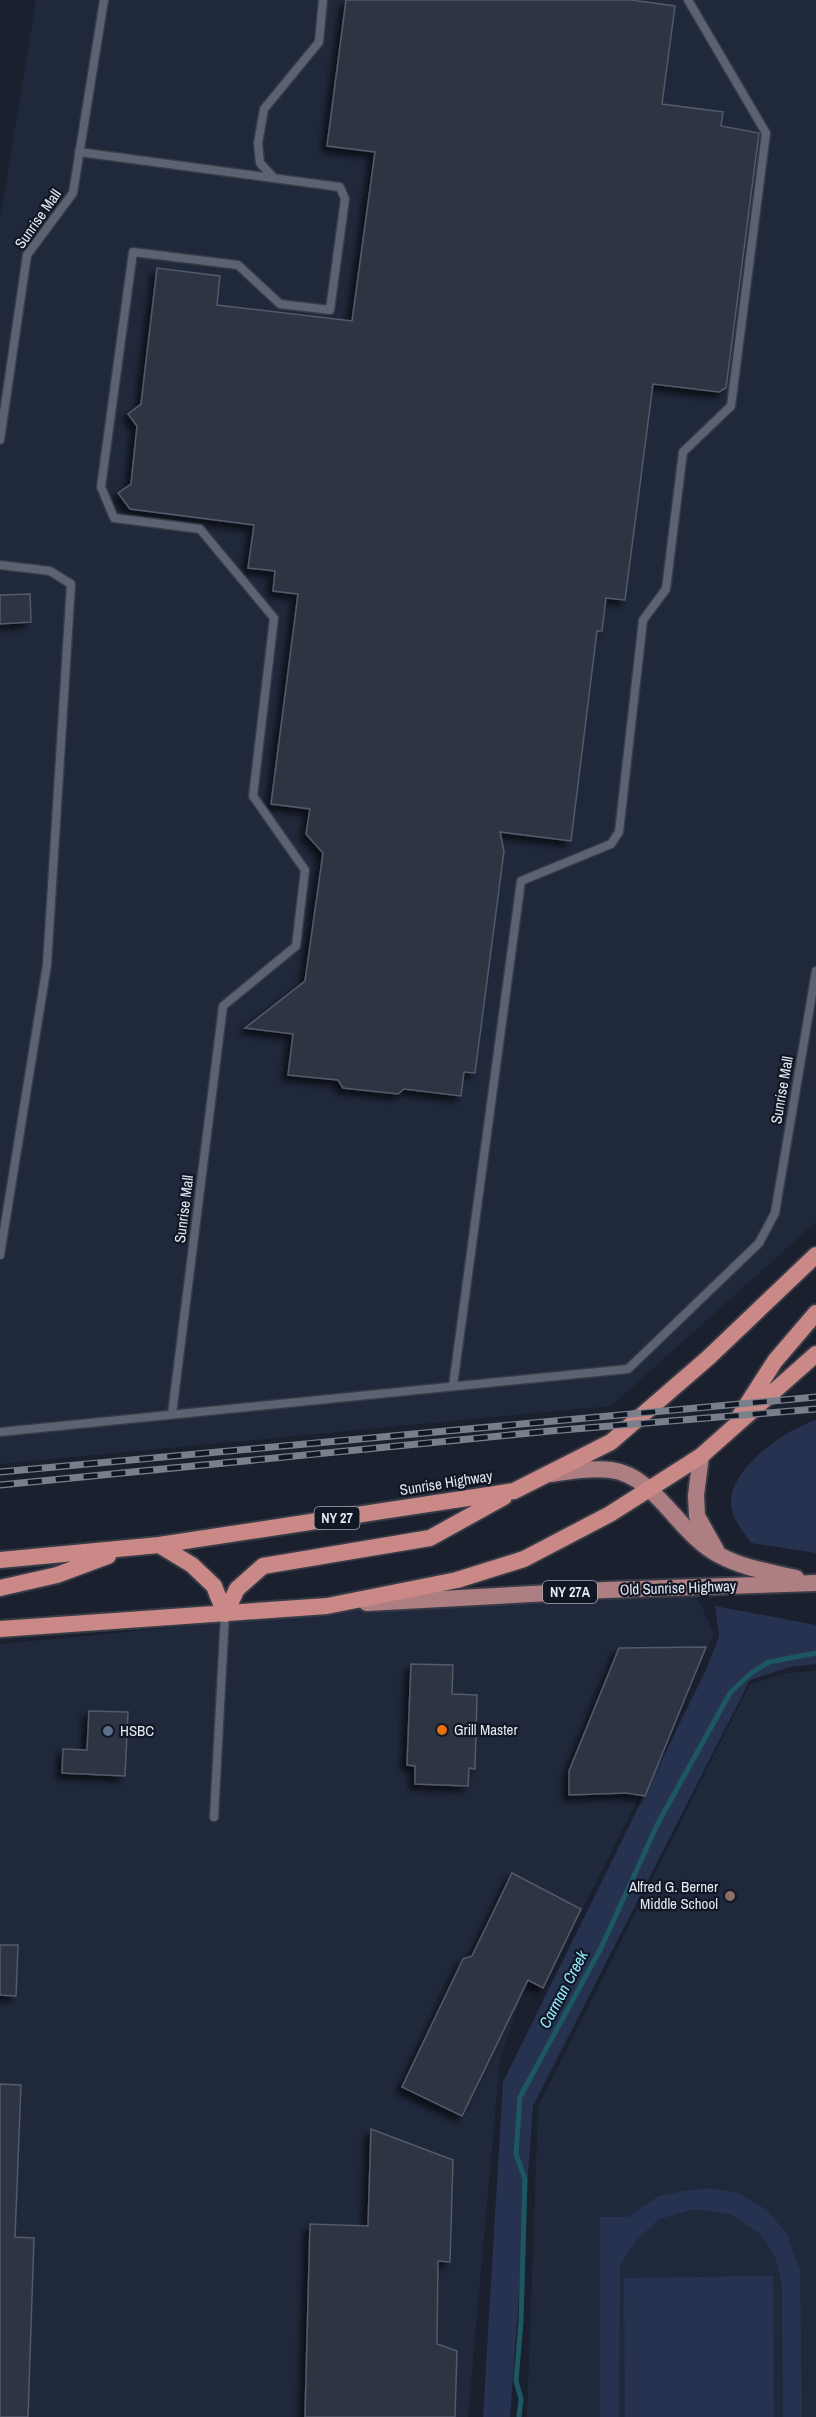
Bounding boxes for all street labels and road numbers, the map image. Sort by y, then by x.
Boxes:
street label: Sunrise Mall [9,185,66,253]
street label: Sunrise Mall [765,1054,798,1125]
street label: Sunrise Mall [169,1174,198,1244]
street label: Sunrise Highway [398,1465,495,1500]
road number: NY 27 [314,1507,360,1529]
street label: Old Sunrise Highway [620,1575,737,1600]
road number: NY 27A [543,1581,597,1603]

